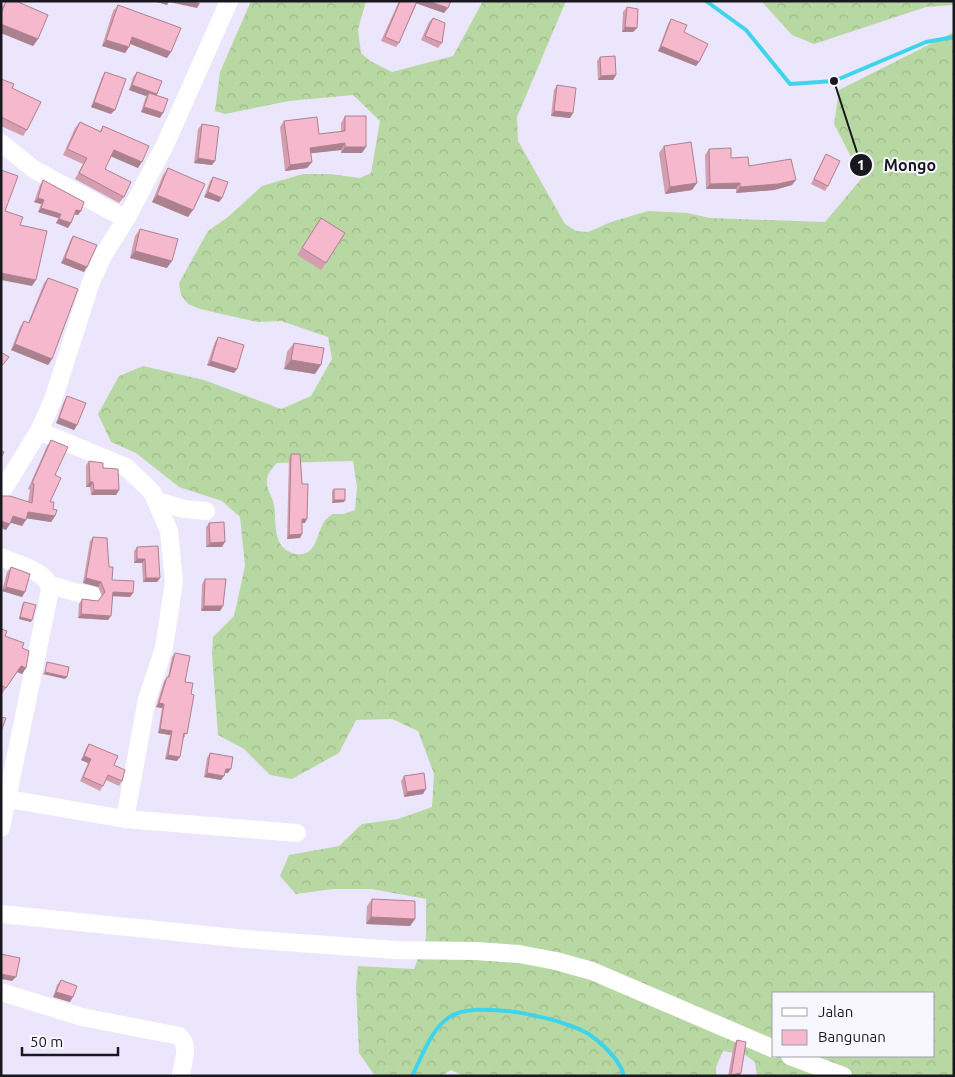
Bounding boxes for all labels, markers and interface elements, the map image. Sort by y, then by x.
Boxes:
callout: Mongo [848,150,946,181]
text: 1 [857,156,865,173]
text: Mongo [884,156,936,174]
legend [772,992,935,1057]
text: Jalan [818,1003,853,1020]
scale bar [22,1024,119,1056]
text: Bangunan [818,1028,886,1045]
text: 50 m [30,1033,63,1050]

